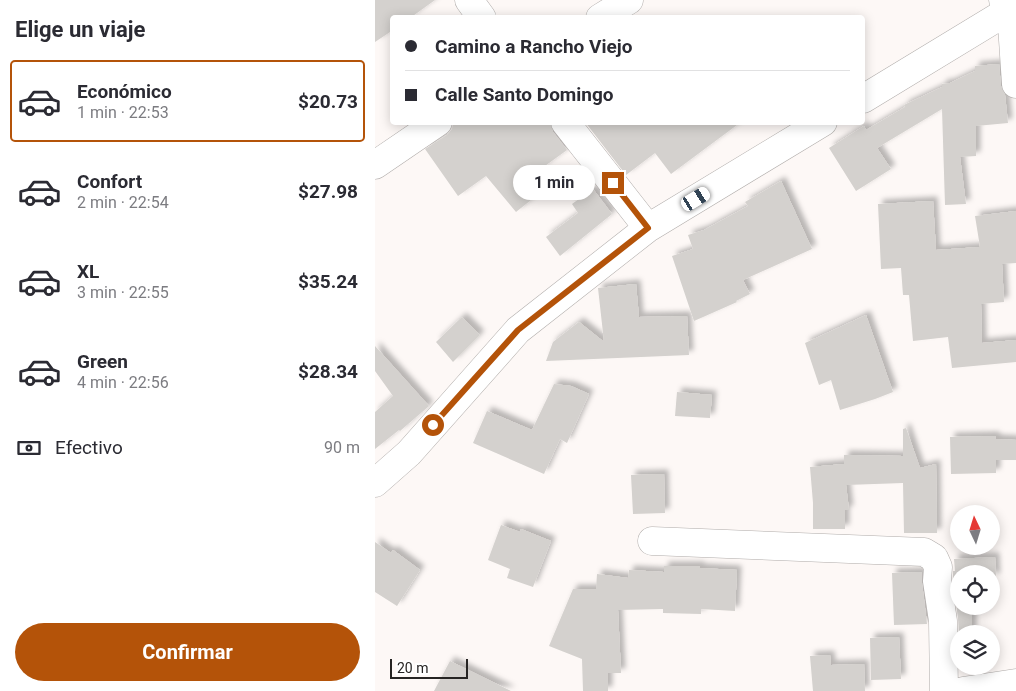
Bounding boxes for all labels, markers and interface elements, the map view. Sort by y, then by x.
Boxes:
text: Elige un viaje [15,17,145,42]
text: Camino a Rancho Viejo [435,35,632,58]
icon: car [17,79,62,124]
text: Económico [77,80,172,103]
text: Calle Santo Domingo [435,83,614,106]
text: $20.73 [298,90,358,113]
text: 1 min · 22:53 [77,103,169,122]
callout: 1 min [513,166,595,200]
icon: car [17,169,62,214]
text: Confort [77,170,142,193]
route end [602,172,624,194]
text: 1 min [534,173,574,192]
text: $27.98 [298,180,358,203]
car [679,185,712,213]
text: 2 min · 22:54 [77,193,169,212]
icon: car [17,259,62,304]
text: XL [77,260,99,283]
text: $35.24 [298,270,358,293]
text: 3 min · 22:55 [77,283,169,302]
icon: car [17,349,62,394]
text: Green [77,350,128,373]
text: $28.34 [298,360,358,383]
text: 4 min · 22:56 [77,373,169,392]
route start [422,414,444,436]
icon: cash [15,434,43,462]
text: Efectivo [55,436,123,459]
text: 90 m [324,438,360,457]
north arrow [950,505,1000,555]
map controls [950,505,1000,675]
button: locate [950,565,1000,615]
button: Confirmar [15,623,360,681]
button: layers [950,625,1000,675]
scale bar [390,656,467,679]
text: 20 m [397,660,429,676]

